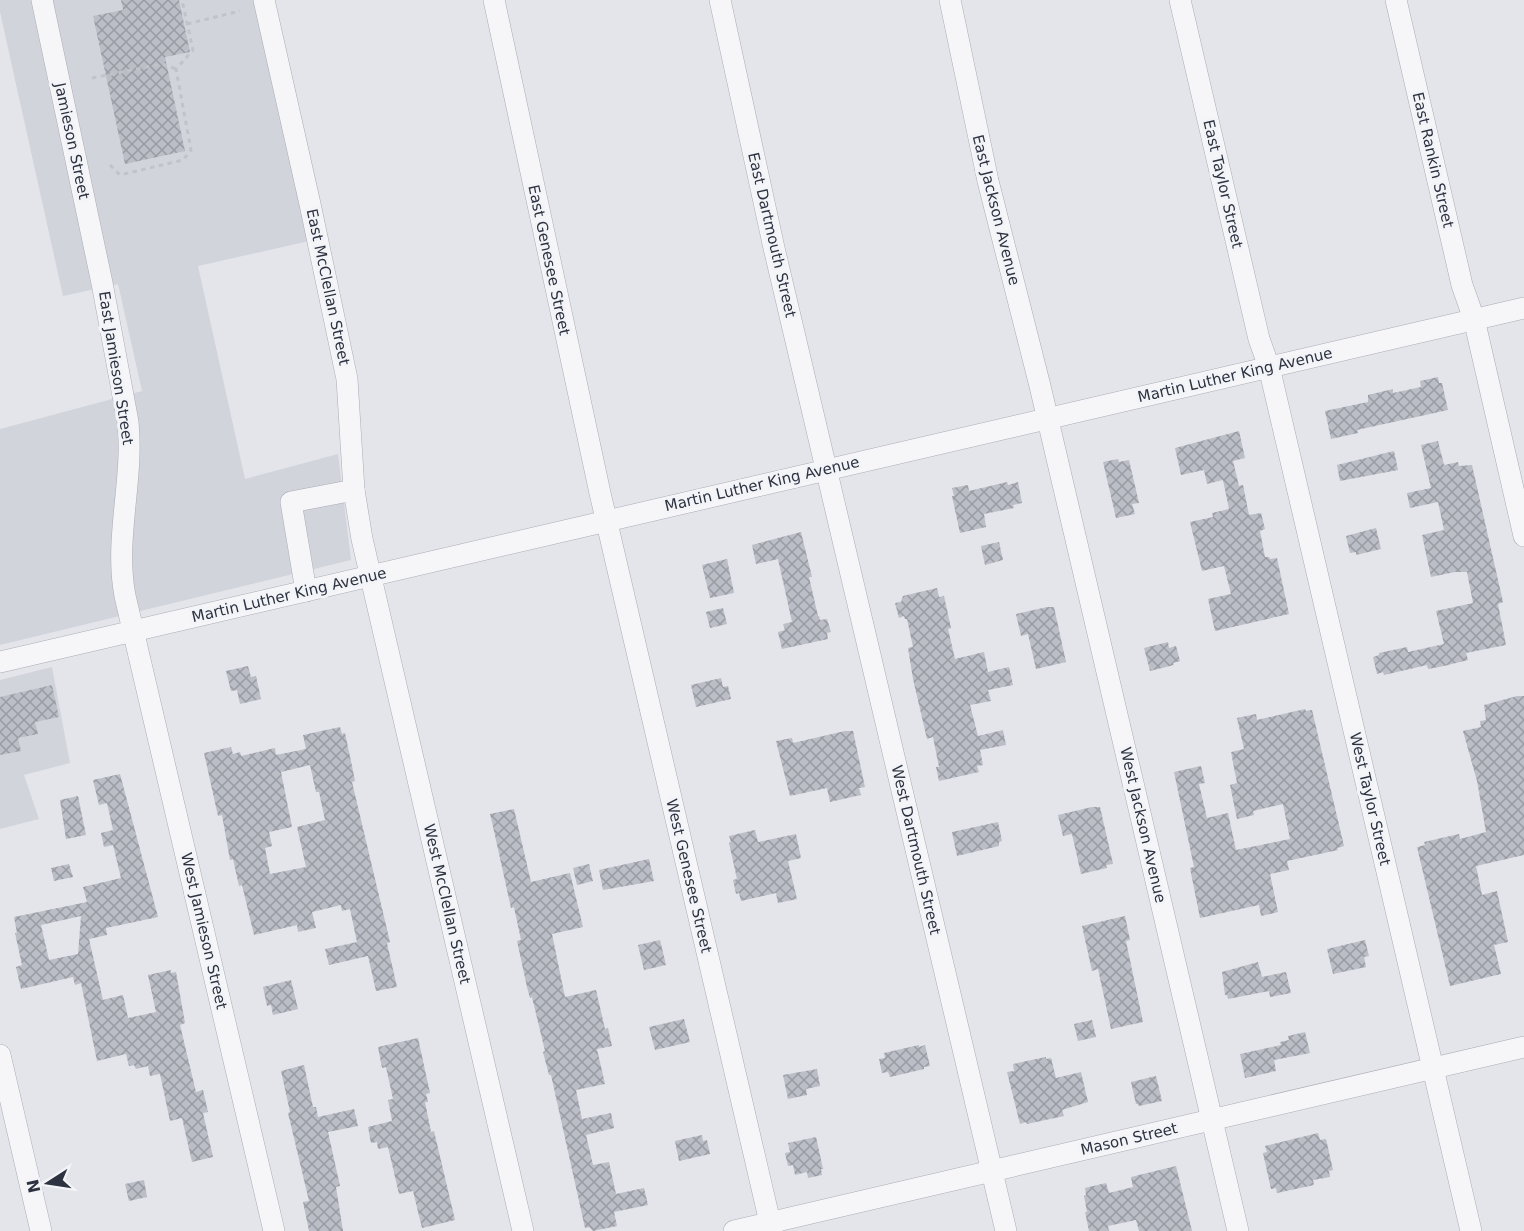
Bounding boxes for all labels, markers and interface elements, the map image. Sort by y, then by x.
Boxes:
street label: Jamieson Street [51,80,93,201]
street label: East Rankin Street [1409,90,1457,230]
street label: East Taylor Street [1199,118,1247,250]
street label: East Jackson Avenue [969,133,1023,287]
street label: East Dartmouth Street [744,151,800,319]
street label: East Genesee Street [524,183,574,337]
street label: East McClellan Street [303,207,353,367]
street label: East Jamieson Street [95,290,137,446]
street label: Martin Luther King Avenue [1136,344,1334,406]
street label: Martin Luther King Avenue [663,453,861,515]
street label: Martin Luther King Avenue [190,564,388,626]
street label: West Taylor Street [1346,731,1394,868]
street label: West Jackson Avenue [1116,745,1170,905]
street label: West Dartmouth Street [888,763,944,937]
street label: West Genesee Street [662,797,716,955]
street label: West McClellan Street [420,822,474,986]
street label: West Jamieson Street [177,851,231,1011]
street label: Mason Street [1079,1119,1179,1159]
north arrow [18,1153,78,1213]
text: N [23,1177,45,1195]

